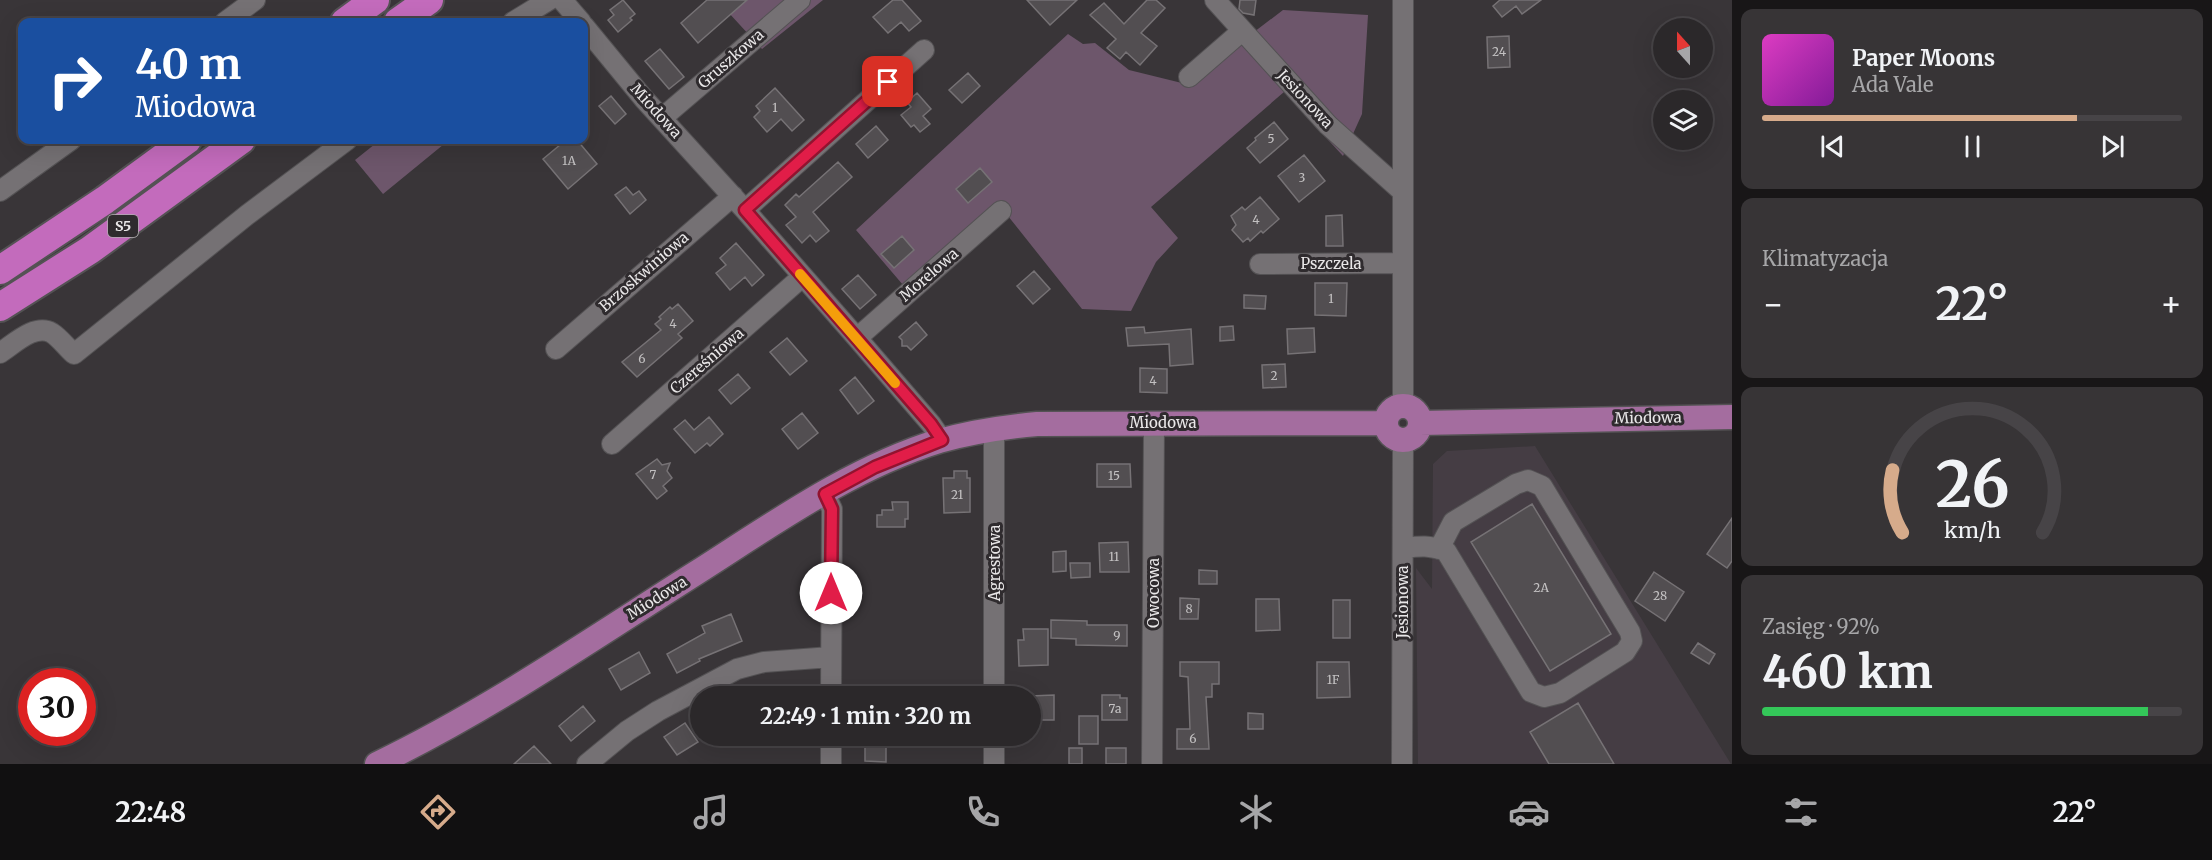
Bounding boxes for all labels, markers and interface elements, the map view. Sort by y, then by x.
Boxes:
north arrow [1653,18,1713,78]
map controls [1653,18,1713,150]
street label: Gruszkowa [694,25,767,92]
text: 40 m [135,38,241,90]
icon: right [36,42,114,120]
house number: 24 [1492,44,1507,59]
text: Paper Moons [1852,44,1995,72]
pin [862,56,913,107]
icon: arrive [871,65,904,98]
street label: Jesionowa [1273,65,1337,132]
text: Ada Vale [1852,72,1933,97]
street label: Miodowa [627,79,686,142]
text: Miodowa [135,90,256,124]
button: layers [1653,90,1713,150]
house number: 1 [772,100,778,115]
icon: previous [1816,130,1849,163]
icon: pause [1956,130,1989,163]
icon: next [2096,130,2129,163]
house number: 5 [1267,131,1275,146]
house number: 1A [562,153,577,168]
house number: 3 [1299,170,1306,185]
house number: 4 [1252,212,1260,227]
road number: S5 [108,215,138,237]
street label: Brzoskwiniowa [595,228,692,316]
street label: Morelowa [895,244,962,305]
text: Klimatyzacja [1762,246,1888,271]
street label: Pszczela [1300,254,1362,273]
text: 22° [1936,276,2008,332]
text: − [1762,284,1784,325]
text: + [2160,284,2182,325]
house number: 1 [1328,291,1334,306]
house number: 4 [669,316,677,331]
street label: Czereśniowa [666,323,747,398]
house number: 6 [638,351,646,366]
house number: 2 [1270,368,1278,383]
house number: 4 [1149,373,1157,388]
street label: Miodowa [1614,407,1682,428]
street label: Miodowa [1129,413,1197,432]
text: 26 [1935,447,2009,525]
house number: 7 [650,467,657,482]
house number: 15 [1108,468,1120,483]
house number: 21 [951,487,964,502]
text: km/h [1944,518,2000,545]
street label: Agrestowa [985,525,1004,602]
house number: 11 [1109,549,1120,564]
street label: Owocowa [1144,558,1163,628]
position arrow [799,561,863,625]
street label: Jesionowa [1393,565,1412,640]
street label: Miodowa [623,572,690,623]
house number: 2A [1533,580,1549,595]
house number: 28 [1653,588,1667,603]
house number: 8 [1185,601,1193,616]
text: Zasięg · 92% [1762,614,1880,639]
house number: 9 [1113,628,1121,643]
text: 460 km [1762,644,1933,700]
speed limit sign: 30 [18,668,96,746]
house number: 1F [1327,672,1340,687]
house number: 7a [1109,701,1122,716]
text: 22:49 · 1 min · 320 m [760,702,971,730]
house number: 6 [1189,731,1197,746]
icon: directions [417,791,459,833]
icon: music [690,791,732,833]
icon: phone [962,791,1004,833]
icon: climate [1235,791,1277,833]
icon: car [1508,791,1550,833]
icon: filters [1780,791,1822,833]
text: 22:48 [115,795,186,829]
text: 22° [2053,795,2097,829]

